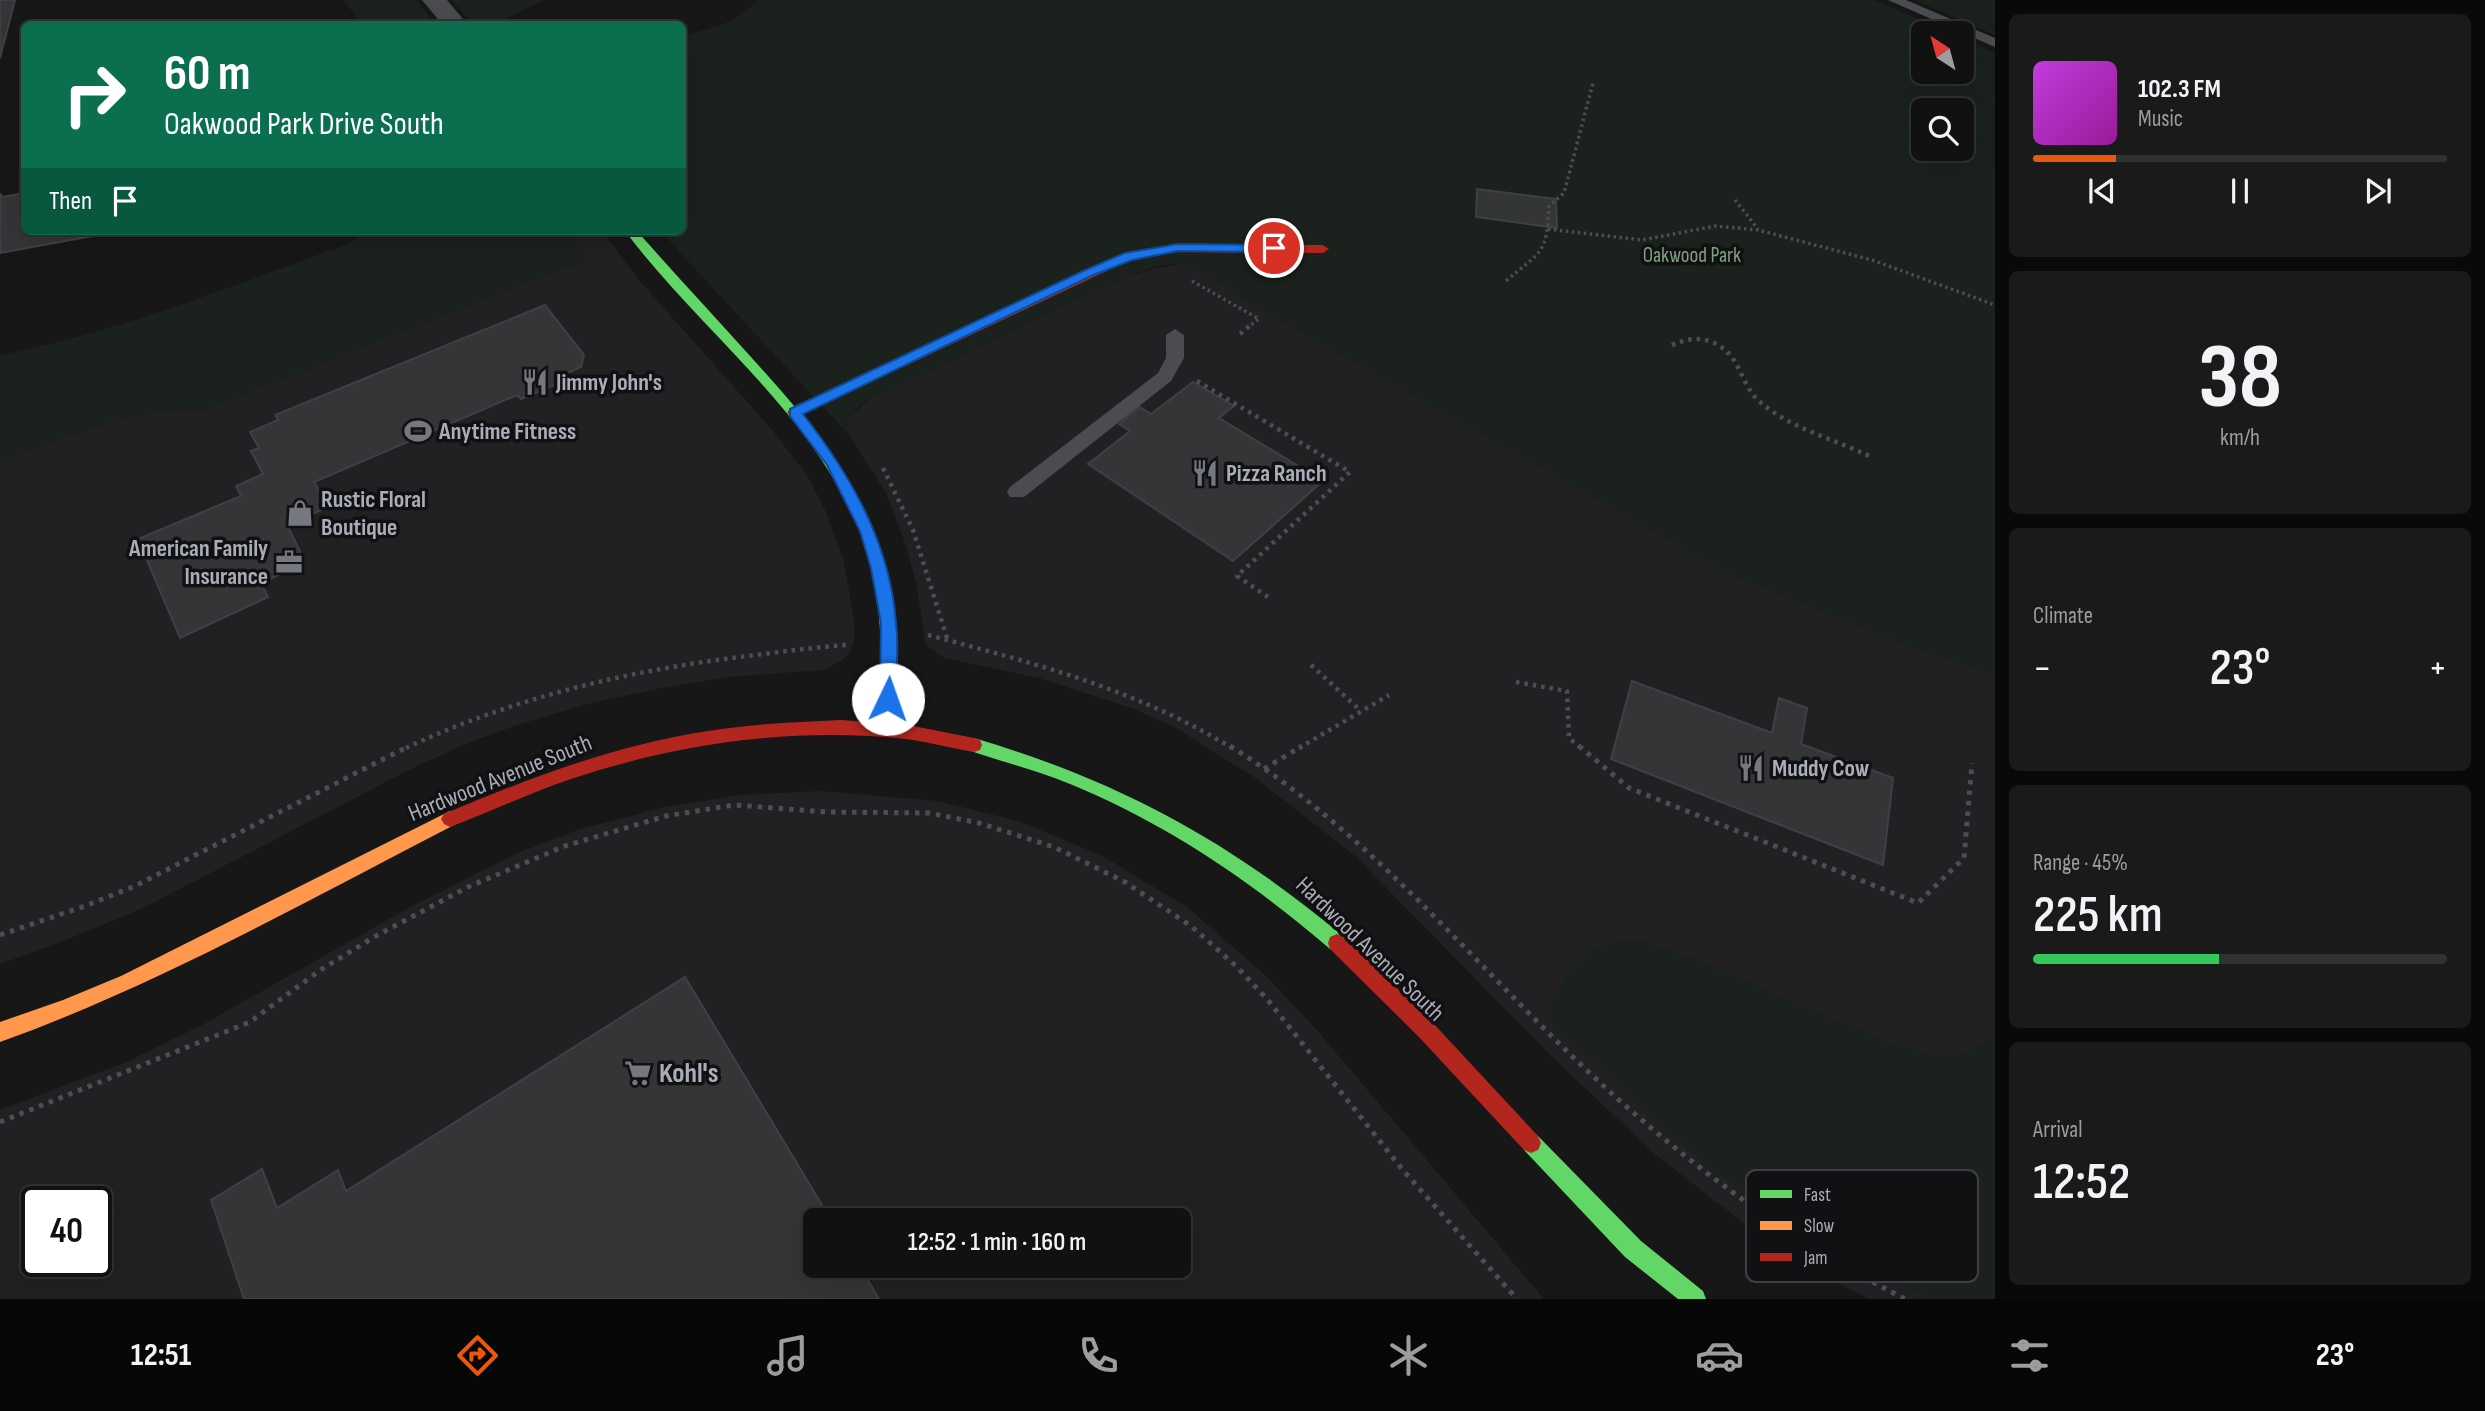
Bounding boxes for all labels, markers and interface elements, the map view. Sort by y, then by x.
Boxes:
north arrow [1911,21,1974,84]
map controls [1911,21,1974,161]
text: 60 m [164,45,251,104]
icon: right [49,49,140,140]
text: 102.3 FM [2138,74,2221,105]
button: search [1911,98,1974,161]
text: Oakwood Park Drive South [164,105,444,144]
text: Music [2138,105,2183,133]
icon: previous [2083,172,2121,210]
icon: pause [2221,172,2259,210]
icon: next [2359,172,2397,210]
icon: arrive [106,182,144,220]
text: Then [49,186,92,217]
pin [1244,218,1304,278]
icon: arrive [1255,229,1293,267]
park label: Oakwood Park [1643,243,1741,268]
text: 38 [2198,324,2282,433]
restaurant icon: Jimmy John's [520,367,550,397]
place label: Jimmy John's [555,368,662,397]
sports icon: Anytime Fitness [403,416,433,446]
place label: Anytime Fitness [438,417,576,446]
text: km/h [2220,424,2260,452]
restaurant icon: Pizza Ranch [1190,458,1220,488]
place label: Pizza Ranch [1226,459,1327,488]
place label: Rustic Floral Boutique [321,485,426,542]
shop icon: Rustic Floral Boutique [285,498,315,528]
place label: American Family Insurance [128,534,268,591]
office icon: American Family Insurance [274,547,304,577]
text: Climate [2033,602,2093,630]
text: 23° [2210,637,2270,700]
text: − [2033,646,2052,691]
text: + [2428,646,2447,691]
position arrow [851,662,925,736]
street label: Hardwood Avenue South [404,728,596,828]
restaurant icon: Muddy Cow [1736,753,1766,783]
place label: Muddy Cow [1772,754,1870,783]
text: Range · 45% [2033,849,2128,877]
street label: Hardwood Avenue South [1290,871,1450,1027]
text: 225 km [2033,884,2163,947]
place label: Kohl's [659,1057,718,1090]
supermarket icon: Kohl's [623,1058,653,1088]
text: Arrival [2033,1116,2082,1144]
text: 12:52 [2033,1151,2130,1214]
legend [1746,1170,1978,1282]
text: Fast [1804,1184,1831,1207]
speed limit sign: 40 [21,1186,112,1277]
text: Slow [1804,1215,1834,1238]
text: 12:52 · 1 min · 160 m [908,1227,1086,1258]
text: Jam [1803,1247,1827,1270]
icon: directions [453,1331,502,1380]
icon: music [763,1331,812,1380]
icon: phone [1074,1331,1123,1380]
icon: climate [1384,1331,1433,1380]
icon: car [1695,1331,1744,1380]
icon: filters [2005,1331,2054,1380]
text: 12:51 [131,1336,191,1375]
text: 23° [2316,1336,2354,1375]

